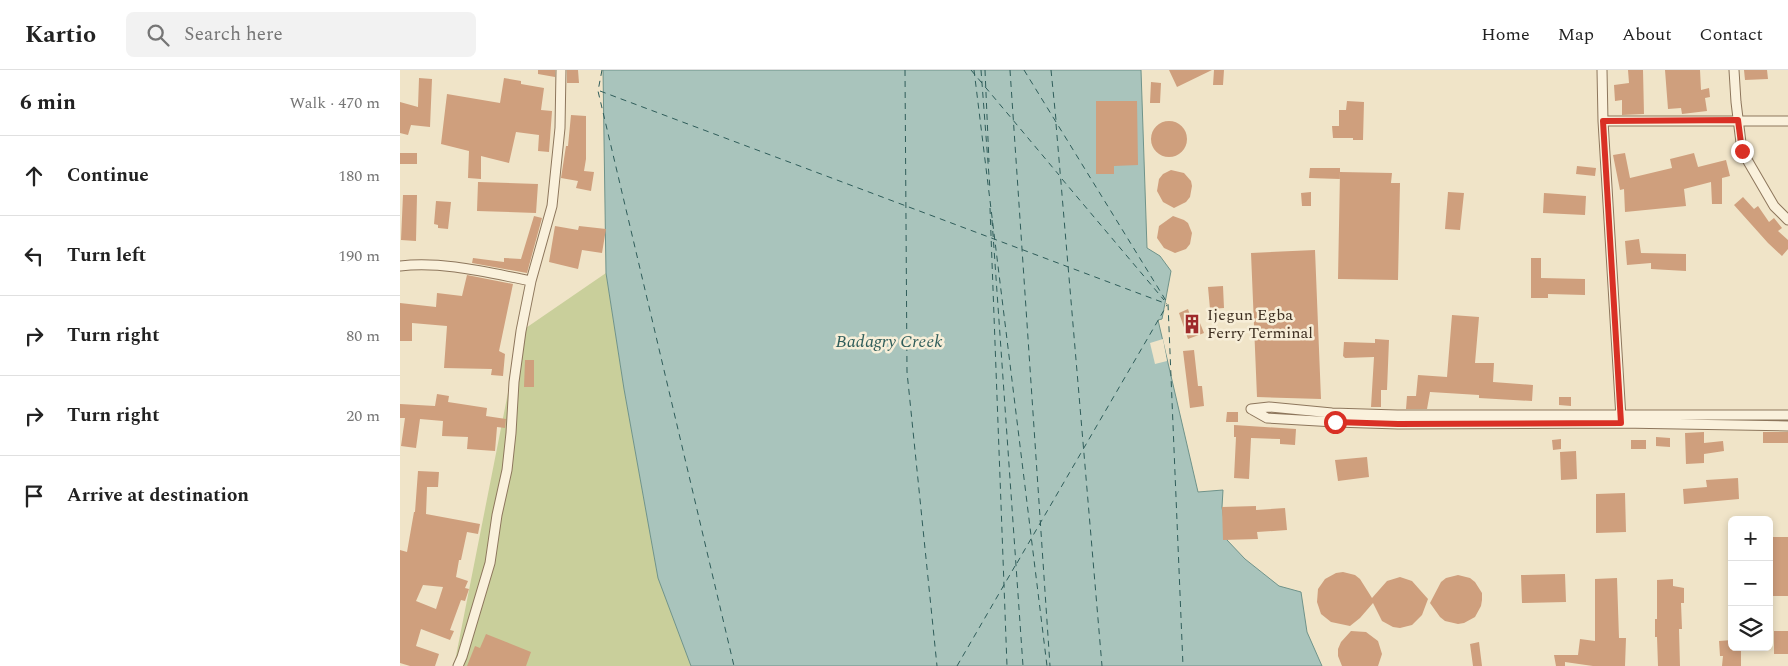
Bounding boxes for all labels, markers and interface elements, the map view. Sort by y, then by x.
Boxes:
search box [126,12,476,57]
text: Kartio [25,17,96,53]
text: Search here [184,20,283,49]
icon: search [144,21,172,49]
text: Home [1481,21,1530,48]
text: Map [1558,21,1594,48]
text: About [1622,21,1672,48]
text: Contact [1700,21,1763,48]
text: 6 min [20,87,76,119]
text: Walk · 470 m [289,91,380,115]
route end [1731,140,1754,163]
text: Continue [67,161,149,190]
icon: ahead [20,162,48,190]
text: 180 m [338,164,380,188]
text: Turn left [67,241,146,270]
icon: left [20,242,48,270]
text: 190 m [338,244,380,268]
place label: Ijegun Egba Ferry Terminal [1207,303,1313,345]
building icon: Ijegun Egba Ferry Terminal [1181,313,1203,335]
text: Turn right [67,321,160,350]
icon: right [20,322,48,350]
text: 80 m [346,324,380,348]
water label: Badagry Creek [835,328,943,355]
text: Turn right [67,401,160,430]
icon: right [20,402,48,430]
text: 20 m [346,404,380,428]
route start [1324,411,1347,434]
text: Arrive at destination [67,481,249,510]
icon: arrive [20,482,48,510]
map controls [1728,516,1773,651]
button: + [1728,516,1773,561]
button: − [1728,561,1773,606]
button: layers [1728,606,1773,651]

